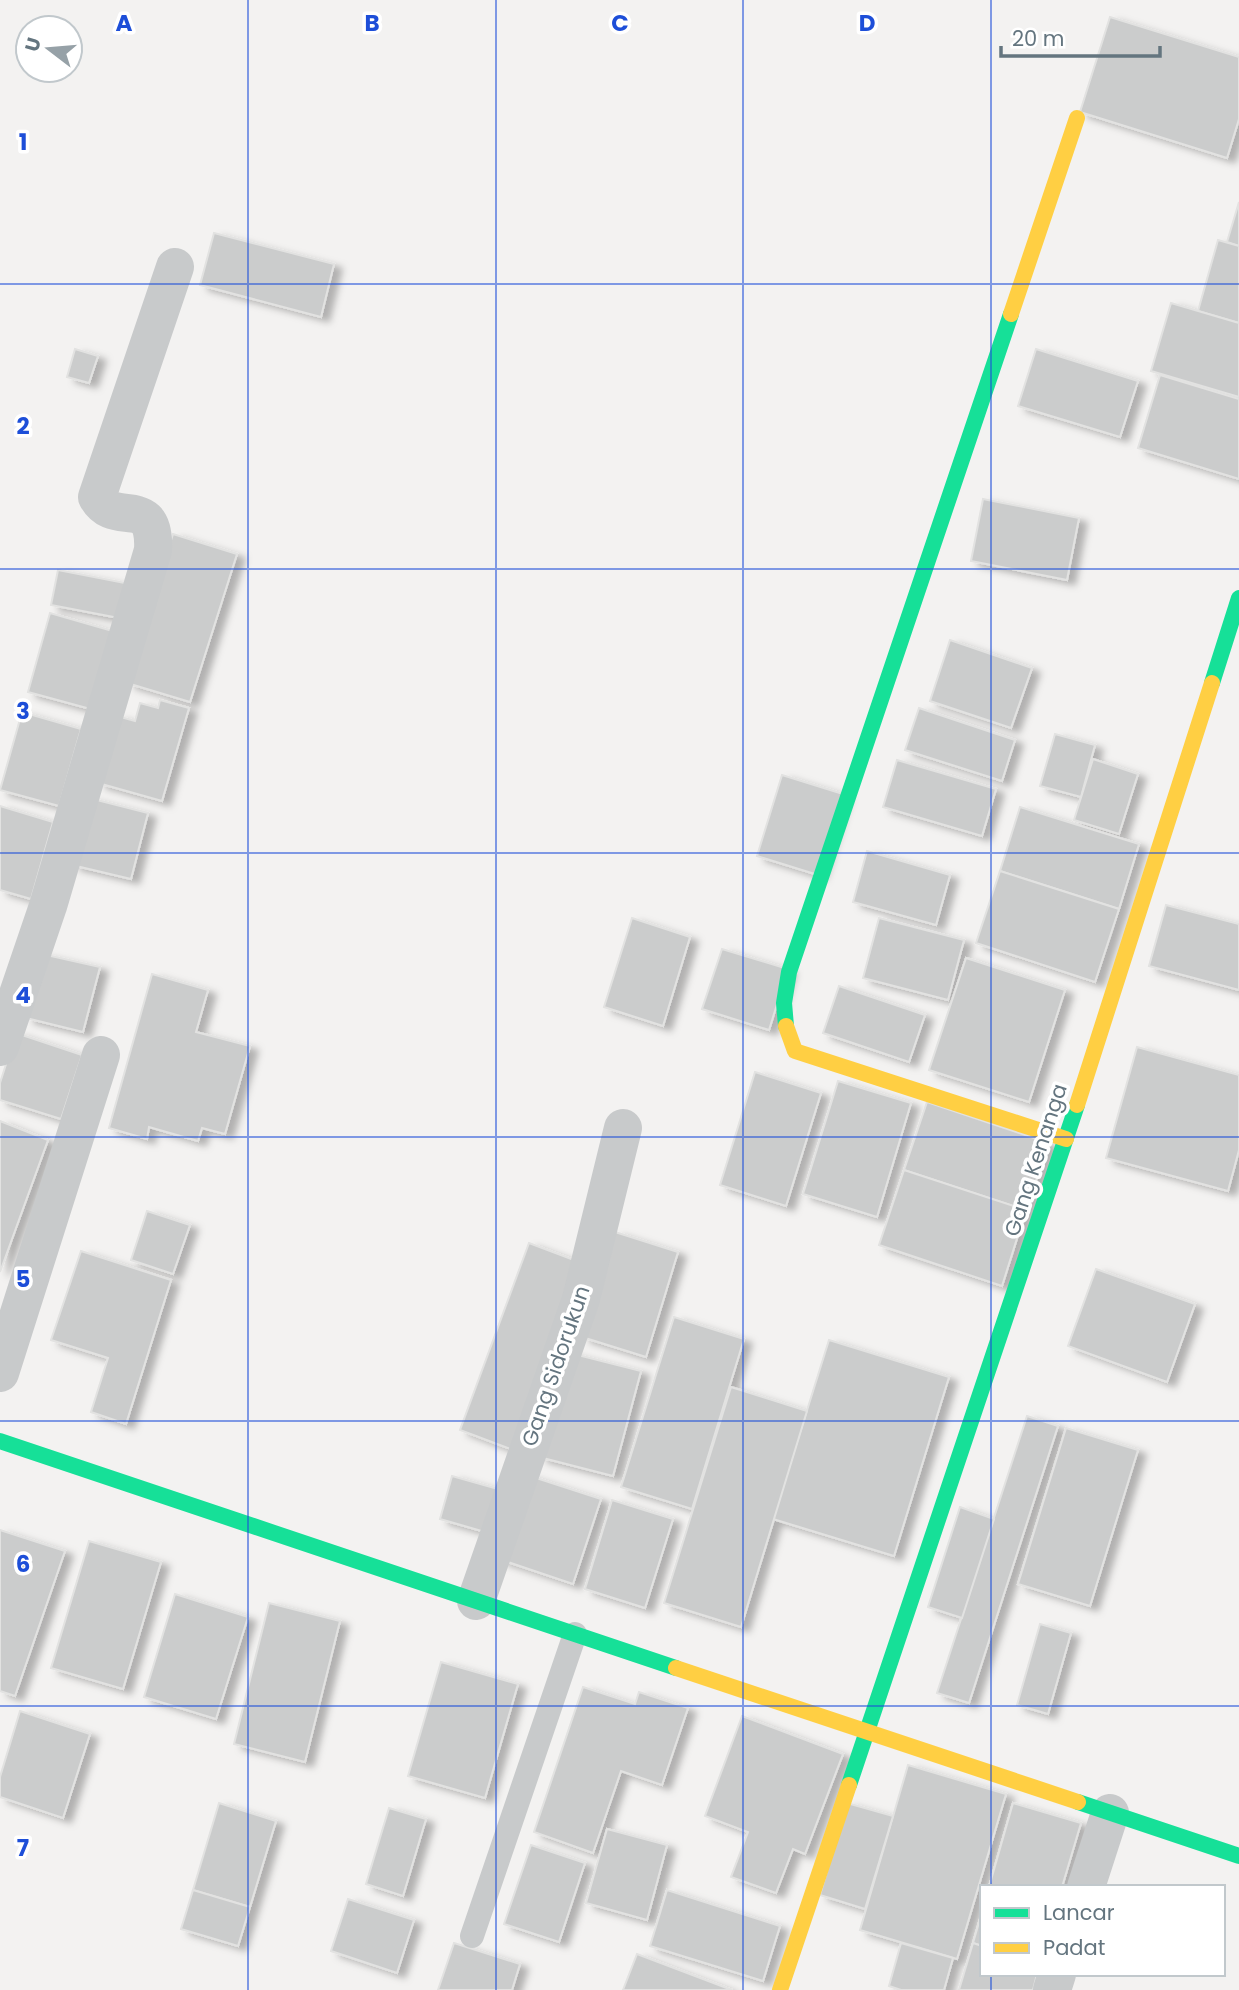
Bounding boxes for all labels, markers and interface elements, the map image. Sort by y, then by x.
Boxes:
text: A [116,7,133,39]
text: B [364,7,380,39]
text: C [611,7,629,39]
text: D [859,7,875,39]
north arrow [14,14,84,84]
scale bar [1001,14,1160,58]
text: 20 m [1012,24,1065,53]
text: U [18,34,48,55]
text: 1 [19,126,27,158]
text: 2 [16,410,30,442]
text: 3 [16,695,30,727]
text: 4 [15,979,31,1011]
street label: Gang Kenanga [997,1080,1074,1240]
text: 5 [16,1263,30,1295]
street label: Gang Sidorukun [514,1282,597,1450]
text: 6 [16,1548,30,1580]
text: 7 [17,1832,29,1864]
legend [980,1885,1225,1976]
text: Lancar [1043,1898,1115,1927]
text: Padat [1043,1933,1105,1962]

